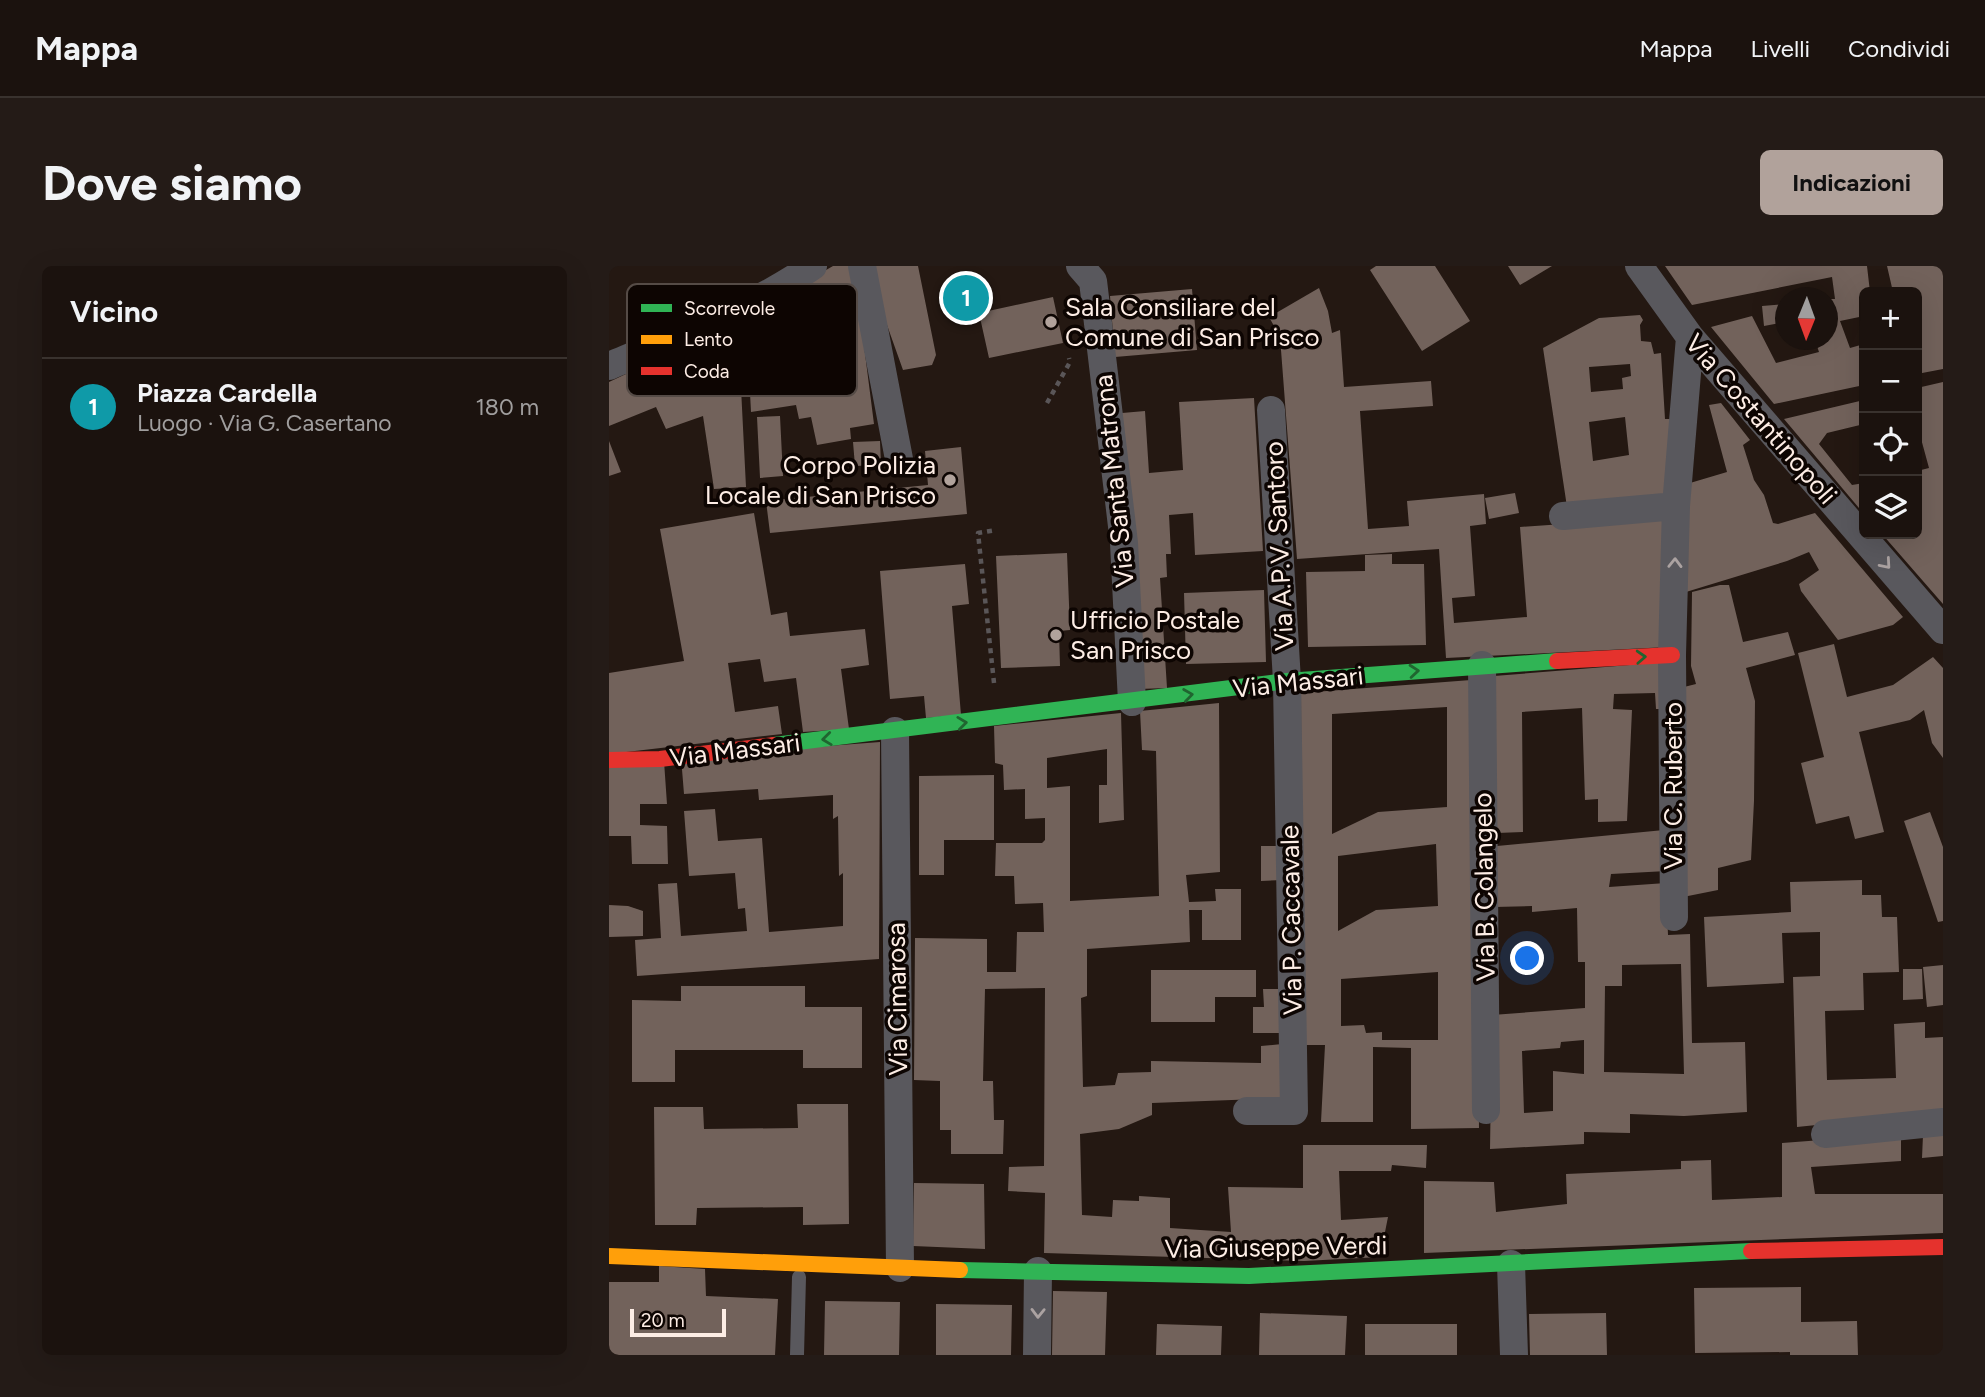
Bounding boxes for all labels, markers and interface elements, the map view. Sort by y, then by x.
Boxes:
text: Mappa [35,29,138,68]
text: Mappa [1639,34,1713,63]
text: Livelli [1751,34,1810,63]
text: Condividi [1848,34,1950,63]
button: Indicazioni [1760,150,1943,215]
text: Dove siamo [42,153,302,212]
pin: 1 [943,272,989,324]
legend [627,284,857,396]
north arrow [1775,287,1838,350]
map controls [1859,287,1922,539]
button: + [1859,287,1922,350]
place label: Sala Consiliare del Comune di San Prisco [1065,291,1319,353]
text: Vicino [70,293,158,330]
text: Scorrevole [684,297,775,320]
marker: Sala Consiliare del Comune di San Prisco [1043,314,1059,330]
street label: Via Costantinopoli [1678,327,1844,511]
text: Lento [684,328,733,351]
button: − [1859,350,1922,413]
text: Coda [684,360,730,383]
street label: Via Santa Matrona [1087,373,1141,589]
text: Piazza Cardella [137,377,317,409]
text: 1 [88,393,98,421]
text: 180 m [475,393,539,421]
text: Luogo · Via G. Casertano [137,409,392,437]
button: locate [1859,413,1922,476]
street label: Via A.P.V. Santoro [1258,441,1300,651]
place label: Corpo Polizia Locale di San Prisco [705,449,936,511]
marker: Corpo Polizia Locale di San Prisco [942,472,958,488]
button: layers [1859,476,1922,539]
one-way arrow [1878,555,1890,568]
one-way arrow [1667,557,1682,568]
place label: Ufficio Postale San Prisco [1070,604,1240,666]
marker: Ufficio Postale San Prisco [1048,627,1064,643]
one-way arrow [1636,649,1647,664]
street label: Via Massari [1231,659,1365,705]
one-way arrow [1408,663,1420,678]
one-way arrow [1182,687,1194,702]
street label: Via C. Ruberto [1657,702,1689,870]
one-way arrow [956,715,968,730]
street label: Via Massari [668,726,802,774]
one-way arrow [821,732,833,747]
street label: Via B. Colangelo [1466,792,1502,982]
street label: Via P. Caccavale [1273,825,1309,1015]
street label: Via Cimarosa [880,922,914,1076]
your location [1510,941,1544,975]
street label: Via Giuseppe Verdi [1164,1229,1388,1265]
scale bar [630,1306,726,1338]
one-way arrow [1030,1308,1045,1319]
text: 20 m [641,1309,685,1332]

